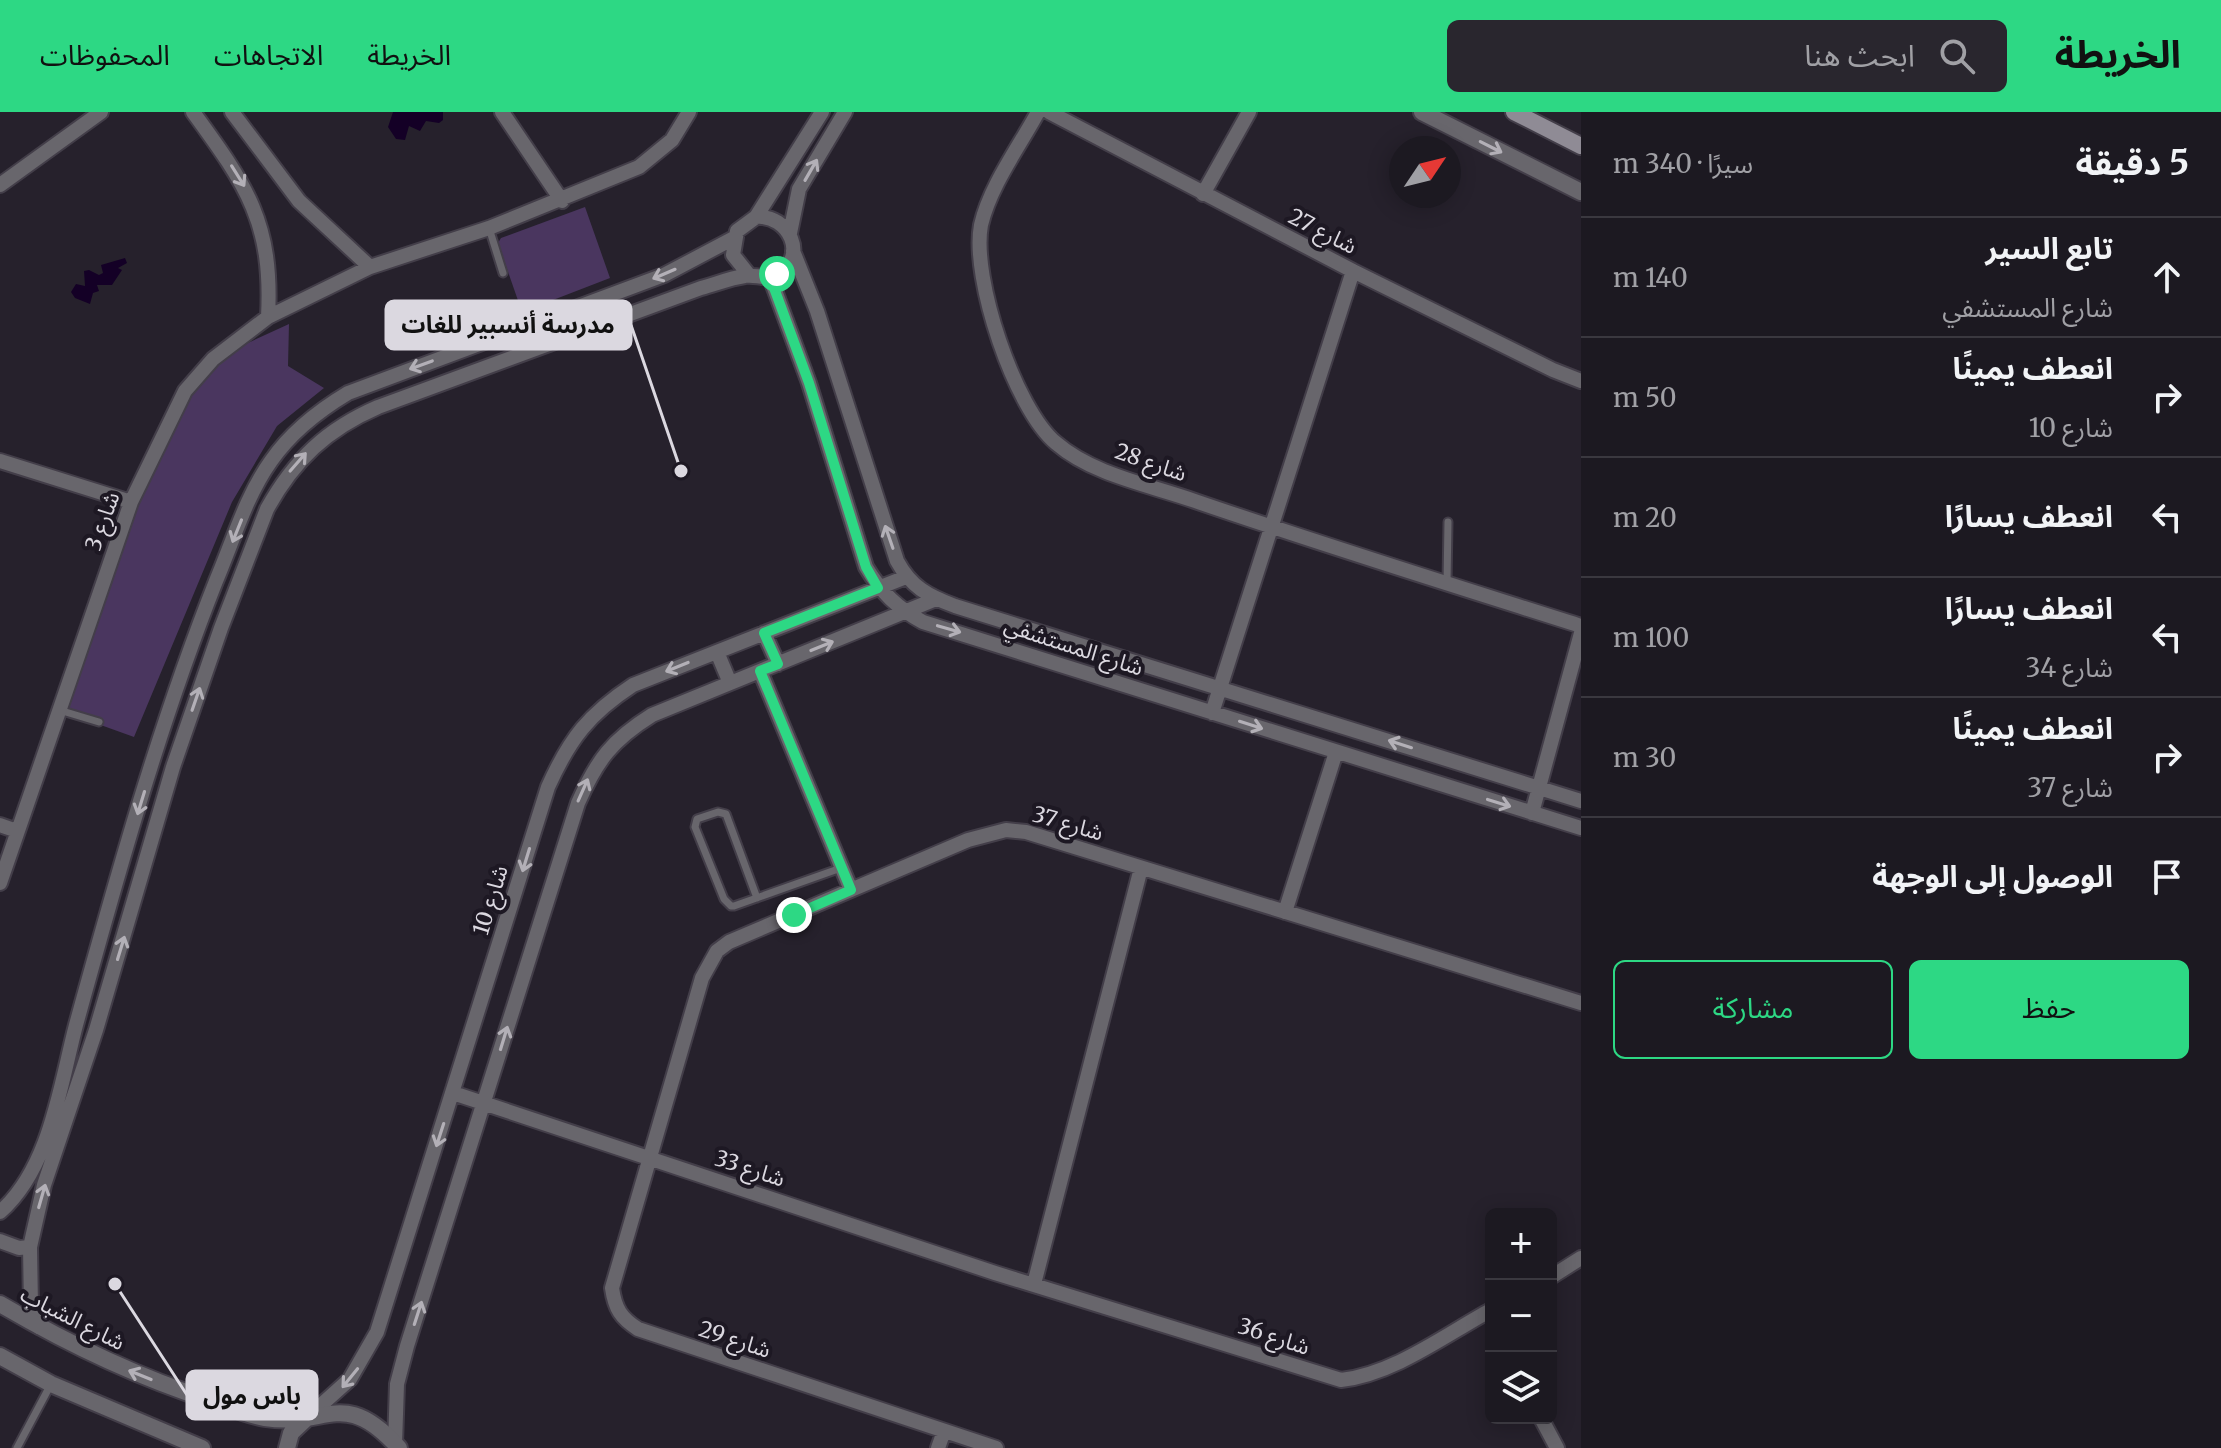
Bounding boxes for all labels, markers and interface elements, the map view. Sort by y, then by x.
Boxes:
search box [1447,20,2007,92]
text: الخريطة [2055,31,2181,78]
icon: search [1935,34,1979,78]
text: ابحث هنا [1804,36,1915,74]
text: المحفوظات [40,37,170,73]
text: الاتجاهات [214,37,323,73]
text: الخريطة [367,37,451,73]
north arrow [1389,136,1461,208]
one-way arrow [1479,140,1503,156]
text: 5 دقيقة [2076,142,2189,184]
text: سيرًا · 340 m [1613,147,1753,180]
one-way arrow [803,159,819,182]
one-way arrow [230,164,246,187]
street label: شارع 27 [1283,202,1362,263]
text: تابع السير [1986,229,2113,267]
icon: ahead [2145,255,2189,299]
route start [759,256,795,292]
text: 140 m [1613,261,1688,294]
one-way arrow [652,267,677,282]
text: شارع المستشفي [1942,291,2113,324]
callout: مدرسة أنسبير للغات [386,301,631,349]
text: مدرسة أنسبير للغات [401,309,615,340]
text: انعطف يمينًا [1953,349,2113,387]
one-way arrow [408,358,433,373]
icon: right [2145,375,2189,419]
text: 50 m [1613,381,1677,414]
text: شارع 10 [2029,411,2113,444]
street label: شارع 28 [1110,437,1191,490]
one-way arrow [289,453,307,473]
street label: شارع 3 [78,488,128,555]
icon: left [2145,495,2189,539]
text: انعطف يسارًا [1945,497,2113,535]
text: 20 m [1613,501,1677,534]
one-way arrow [228,518,243,543]
one-way arrow [880,524,895,549]
text: انعطف يسارًا [1945,589,2113,627]
street label: شارع المستشفي [1000,610,1147,685]
icon: left [2145,615,2189,659]
text: 100 m [1613,621,1689,654]
one-way arrow [936,623,962,638]
one-way arrow [809,638,834,652]
text: شارع 34 [2026,651,2113,684]
one-way arrow [665,661,690,676]
one-way arrow [189,687,204,712]
text: انعطف يمينًا [1953,709,2113,747]
one-way arrow [1237,718,1263,733]
one-way arrow [1388,735,1413,750]
icon: right [2145,735,2189,779]
text: 30 m [1613,741,1676,774]
text: شارع 37 [2027,771,2113,804]
one-way arrow [577,779,592,803]
one-way arrow [133,789,148,815]
one-way arrow [1485,796,1511,811]
street label: شارع 37 [1028,800,1107,849]
one-way arrow [518,847,533,873]
icon: arrive [2145,855,2189,899]
text: الوصول إلى الوجهة [1872,857,2113,895]
street label: شارع 10 [466,862,517,939]
route end [776,897,812,933]
one-way arrow [114,936,129,962]
button: مشاركة [1613,960,1893,1059]
button: حفظ [1909,960,2189,1059]
one-way arrow [498,1026,512,1051]
one-way arrow [431,1123,446,1148]
street label: شارع 33 [710,1144,789,1195]
one-way arrow [35,1183,50,1209]
map controls [1485,1208,1557,1424]
button: + [1485,1208,1557,1280]
street label: شارع الشباب [15,1280,130,1359]
button: − [1485,1280,1557,1352]
one-way arrow [411,1300,426,1326]
street label: شارع 36 [1234,1311,1313,1364]
street label: شارع 29 [695,1314,774,1367]
button: layers [1485,1352,1557,1424]
one-way arrow [128,1367,153,1381]
one-way arrow [341,1367,359,1388]
callout: باس مول [187,1371,317,1419]
text: باس مول [203,1380,301,1411]

